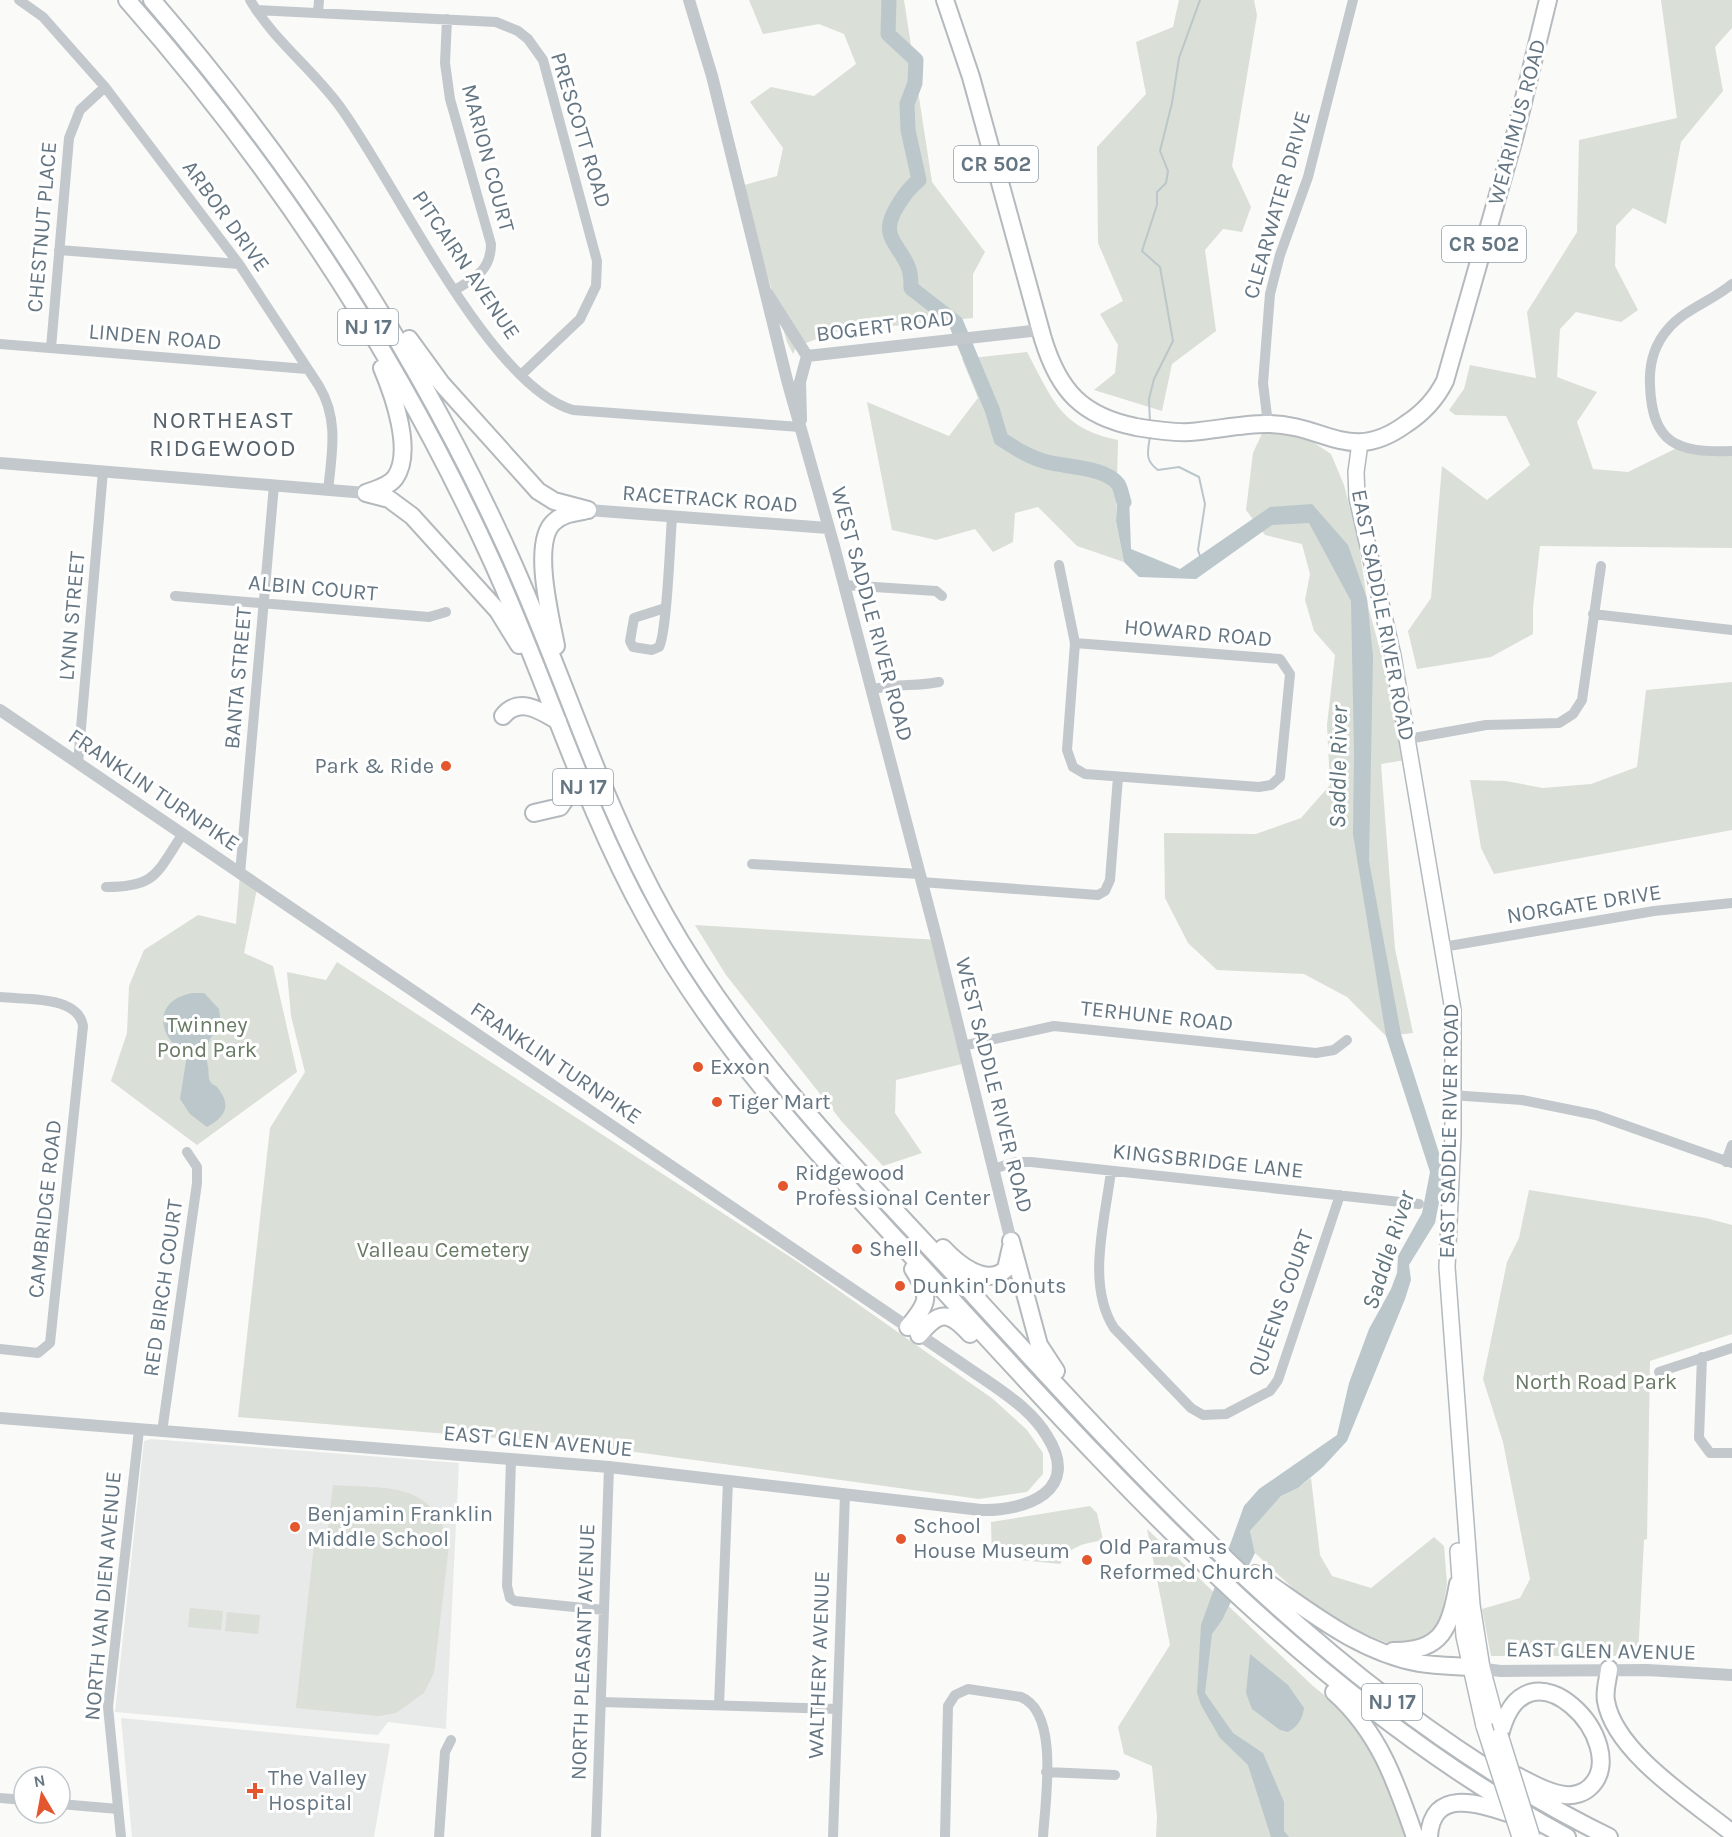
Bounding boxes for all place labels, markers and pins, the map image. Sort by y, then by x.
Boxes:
place label: Park & Ride [314,753,434,779]
marker: Park & Ride [439,759,453,773]
place label: Exxon [710,1054,770,1080]
marker: Exxon [691,1060,705,1074]
place label: Tiger Mart [729,1089,830,1115]
marker: Tiger Mart [710,1095,724,1109]
place label: Ridgewood Professional Center [795,1160,990,1211]
marker: Ridgewood Professional Center [776,1179,790,1193]
place label: Shell [869,1236,919,1262]
marker: Shell [850,1242,864,1256]
place label: Dunkin' Donuts [912,1273,1067,1299]
marker: Dunkin' Donuts [893,1279,907,1293]
place label: Benjamin Franklin Middle School [307,1501,493,1552]
place label: School House Museum [913,1513,1070,1564]
marker: Benjamin Franklin Middle School [288,1520,302,1534]
marker: School House Museum [894,1532,908,1546]
place label: Old Paramus Reformed Church [1099,1534,1274,1585]
marker: Old Paramus Reformed Church [1080,1553,1094,1567]
place label: The Valley Hospital [268,1765,366,1816]
marker: The Valley Hospital [246,1782,264,1800]

